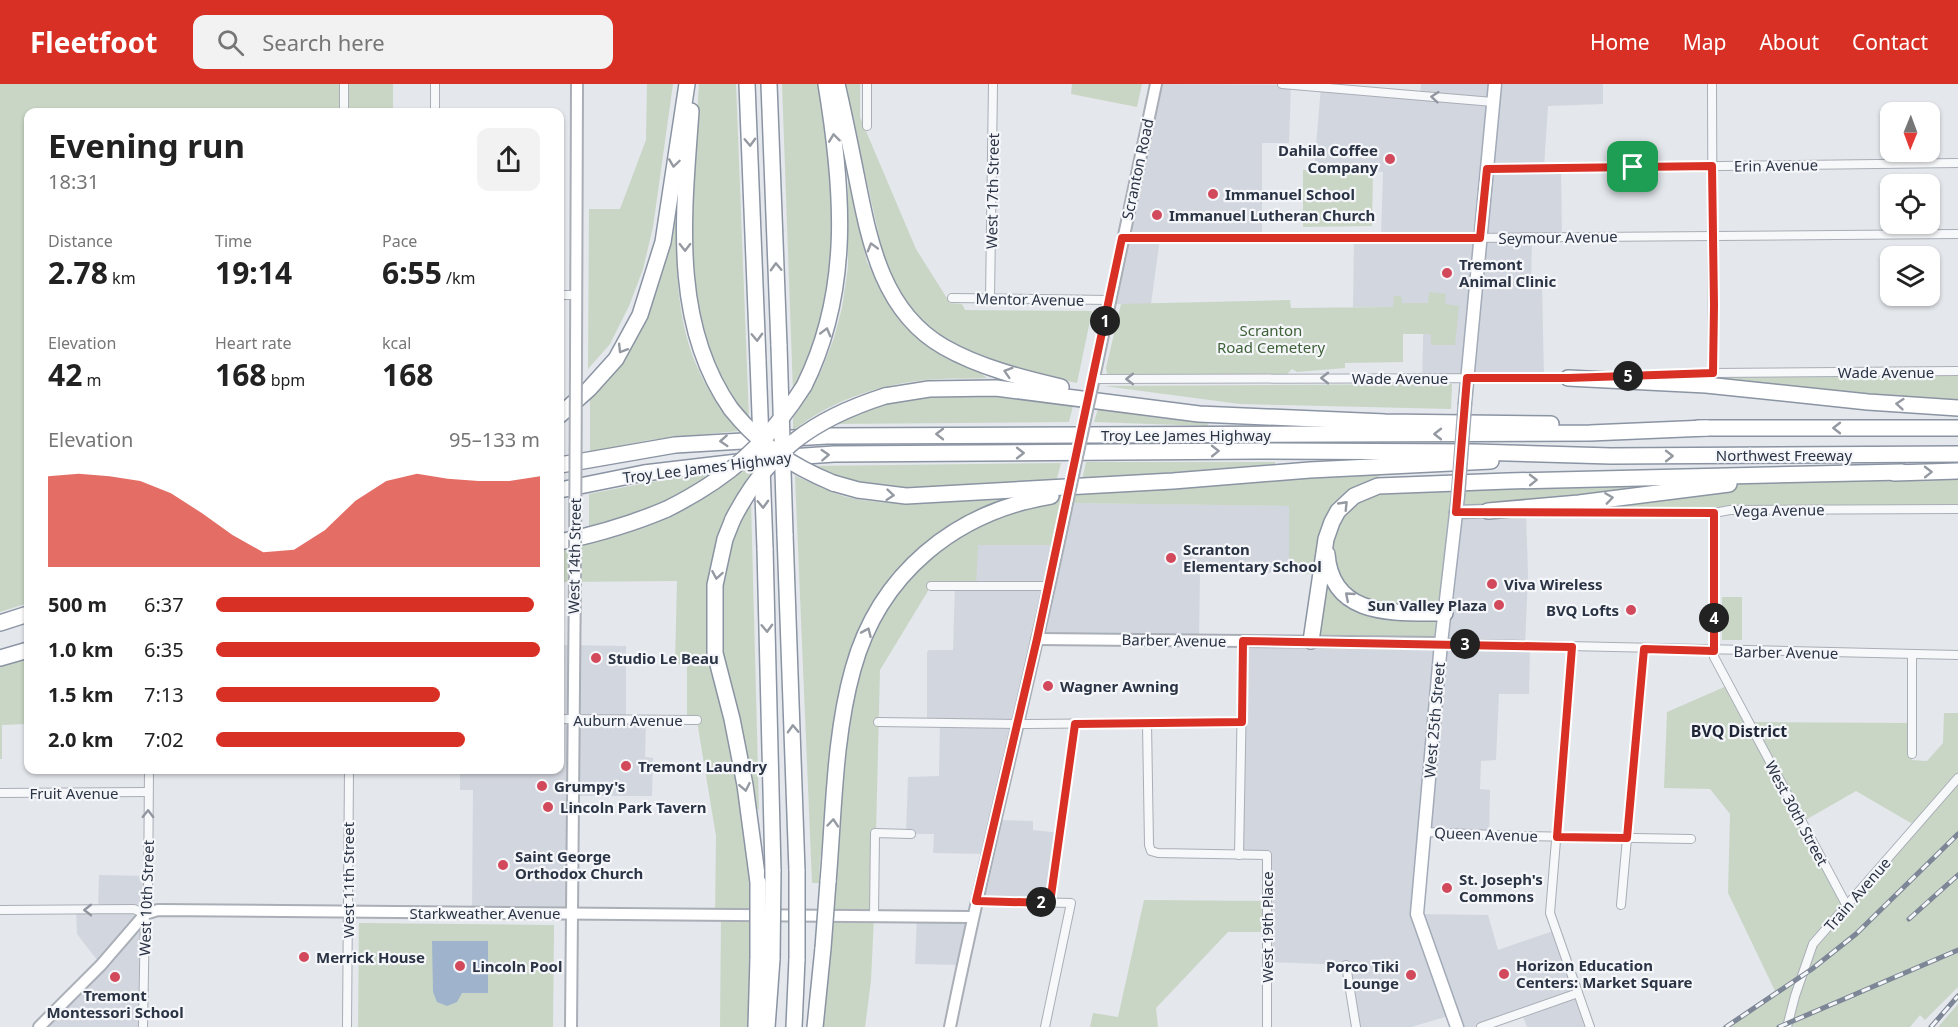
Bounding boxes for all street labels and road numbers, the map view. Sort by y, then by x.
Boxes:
street label: Scranton Road [1117,117,1157,221]
street label: West 17th Street [981,132,1003,249]
street label: Erin Avenue [1734,154,1818,176]
street label: Seymour Avenue [1498,226,1618,248]
street label: Mentor Avenue [976,288,1084,310]
street label: Wade Avenue [1838,362,1934,382]
street label: Wade Avenue [1352,368,1448,388]
street label: Troy Lee James Highway [1101,425,1271,445]
street label: Northwest Freeway [1716,445,1852,465]
street label: Troy Lee James Highway [621,447,793,487]
street label: West 14th Street [563,497,585,614]
street label: Vega Avenue [1733,499,1825,521]
street label: Barber Avenue [1121,629,1227,651]
street label: Barber Avenue [1733,641,1839,663]
street label: West 25th Street [1419,661,1449,779]
street label: Auburn Avenue [573,710,683,730]
street label: West 30th Street [1761,757,1833,870]
street label: Fruit Avenue [29,783,119,803]
street label: West 11th Street [338,821,358,938]
street label: Queen Avenue [1434,822,1538,846]
street label: West 10th Street [134,839,158,956]
street label: Train Avenue [1819,853,1895,935]
street label: West 19th Place [1257,871,1277,983]
street label: Starkweather Avenue [410,903,560,923]

